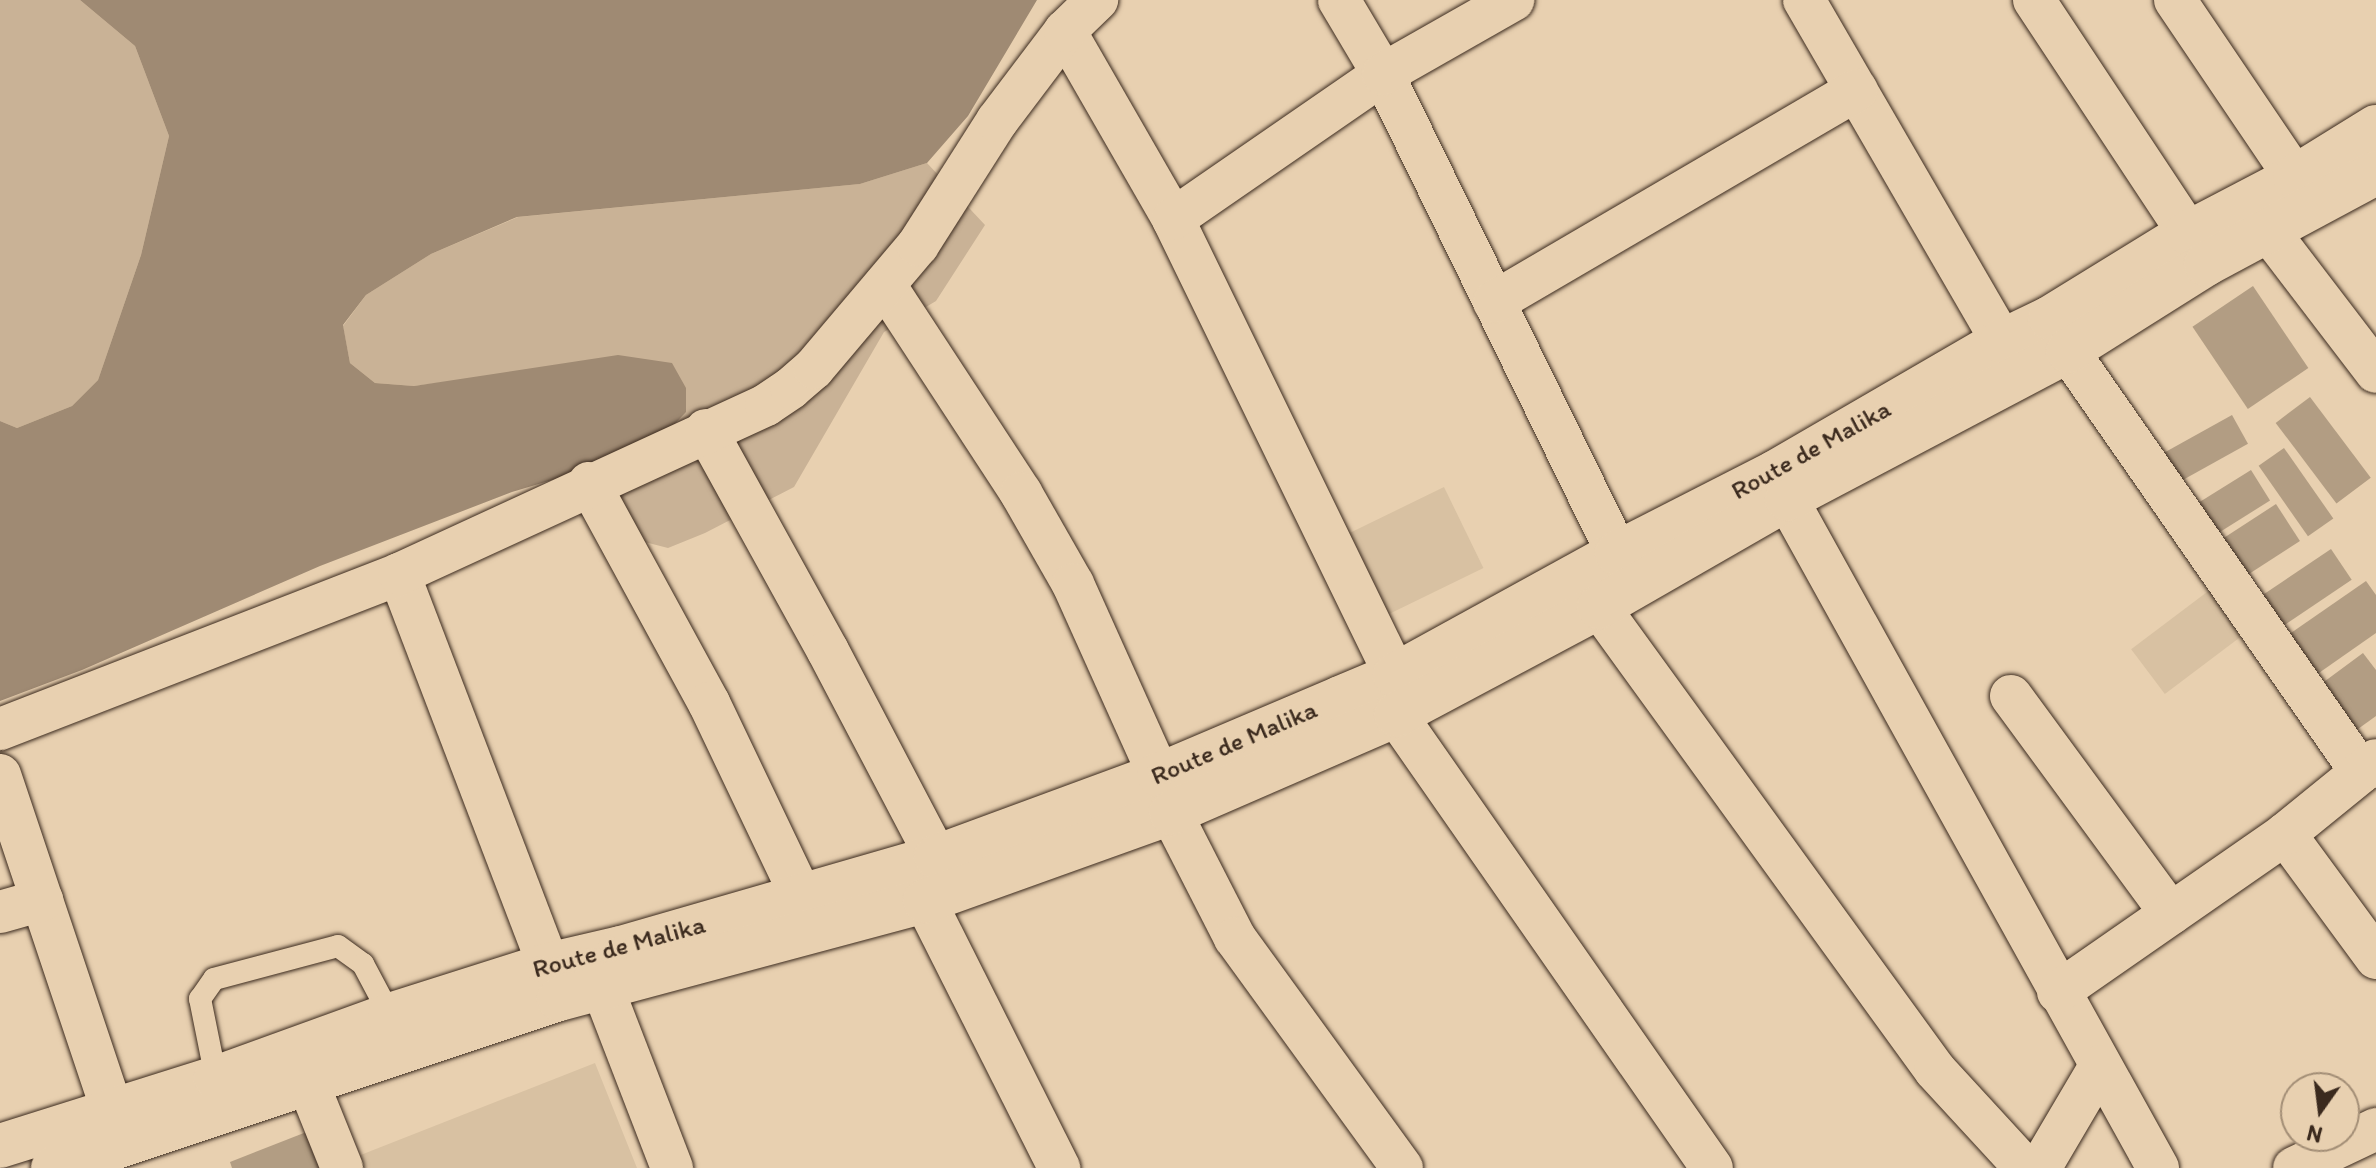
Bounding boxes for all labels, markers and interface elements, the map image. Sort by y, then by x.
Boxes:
street label: Route de Malika [1725,393,1897,507]
street label: Route de Malika [1146,694,1322,792]
street label: Route de Malika [529,909,709,985]
north arrow [2280,1072,2360,1152]
text: N [2304,1119,2325,1149]

